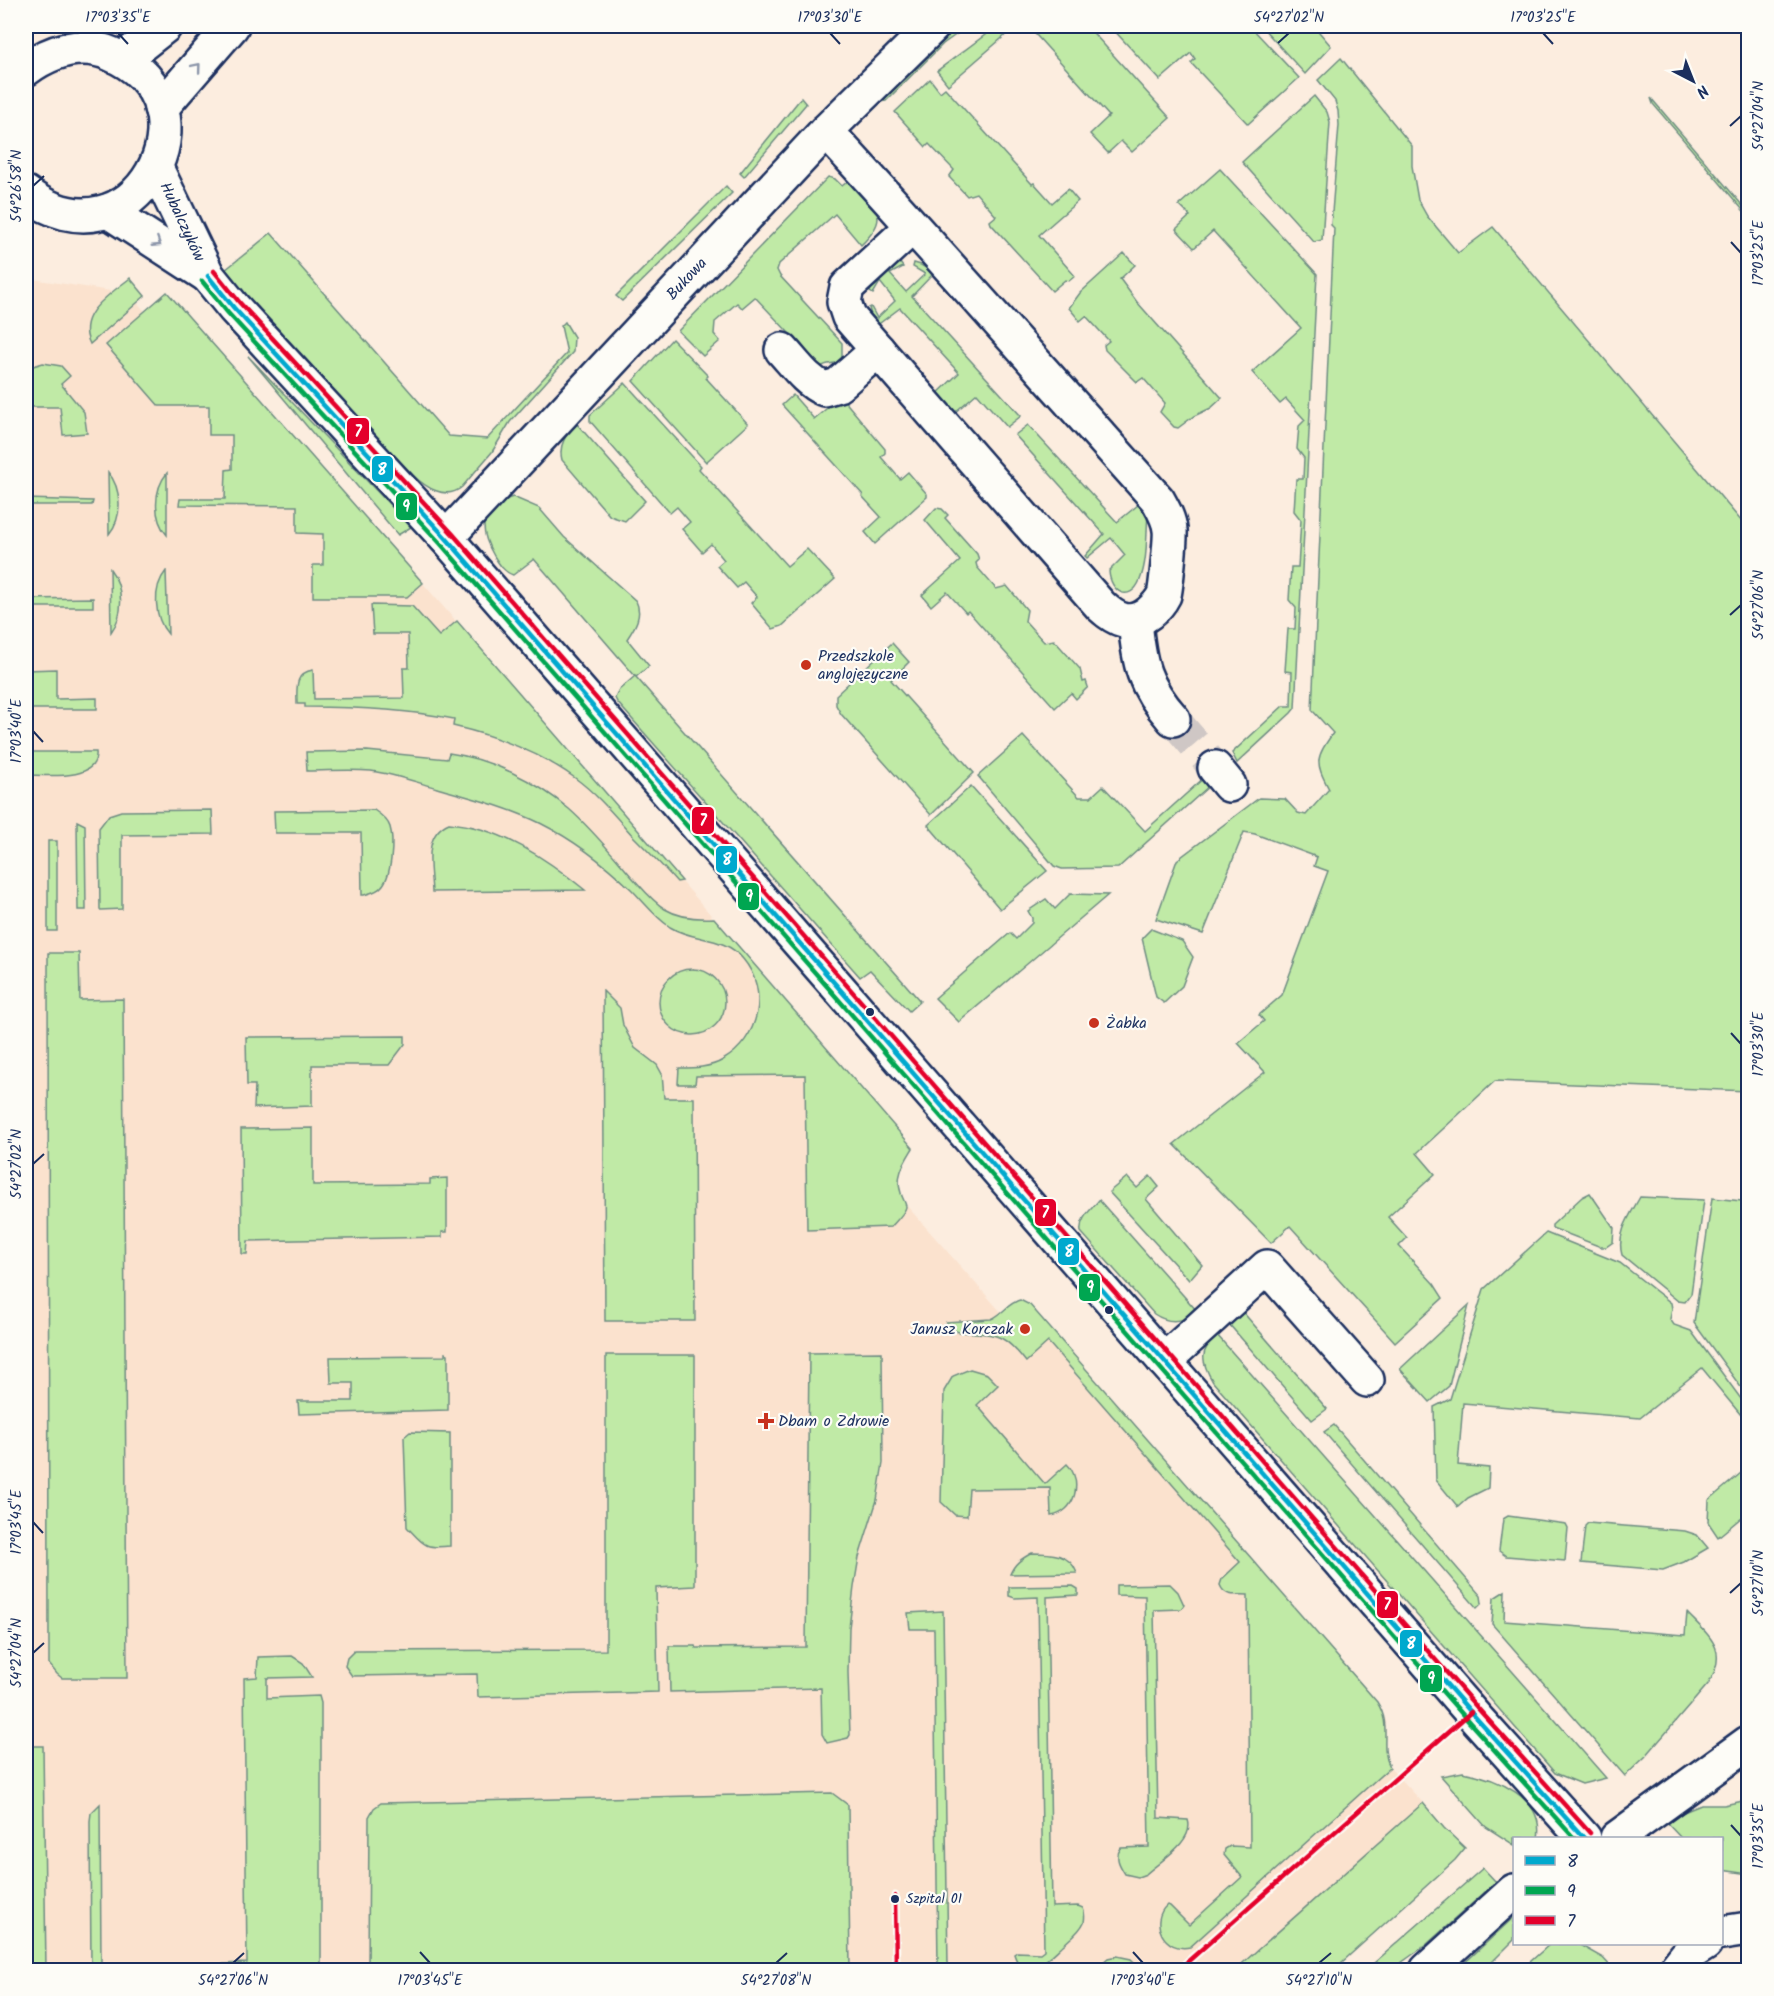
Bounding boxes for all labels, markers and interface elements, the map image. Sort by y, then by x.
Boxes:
text: 17°03'35"E [85,6,152,30]
text: 17°03'30"E [798,6,864,30]
text: 54°27'02"N [1254,6,1324,30]
text: 17°03'25"E [1510,6,1577,30]
north arrow [1663,51,1723,111]
one-way arrow [189,63,200,74]
text: N [1690,78,1714,104]
text: 54°27'04"N [1747,81,1771,151]
text: 54°26'58"N [5,150,29,222]
street label: Hubalczyków [153,178,211,266]
text: 17°03'25"E [1747,219,1771,286]
one-way arrow [150,236,161,247]
street label: Bukowa [660,252,714,306]
line badge: 7 [346,417,370,445]
text: 7 [354,420,362,445]
line badge: 8 [371,455,394,483]
text: 8 [377,458,387,483]
line badge: 9 [395,492,418,521]
text: 9 [402,495,410,520]
text: 54°27'06"N [1747,570,1771,640]
place label: Przedszkole anglojęzyczne [818,644,908,687]
marker: Przedszkole anglojęzyczne [799,658,813,672]
text: 17°03'40"E [5,698,29,763]
line badge: 7 [691,806,715,835]
text: 7 [699,809,707,834]
line badge: 8 [715,845,738,874]
text: 8 [722,848,732,873]
line badge: 9 [737,882,760,911]
text: 9 [745,885,753,910]
unlabelled marker [864,1006,876,1018]
text: 17°03'30"E [1747,1010,1771,1076]
place label: Żabka [1106,1011,1147,1036]
marker: Żabka [1087,1016,1101,1030]
text: 54°27'02"N [5,1129,29,1199]
line badge: 7 [1034,1198,1057,1227]
text: 7 [1041,1201,1049,1226]
line badge: 8 [1057,1237,1080,1266]
text: 8 [1064,1240,1074,1265]
line badge: 9 [1078,1273,1101,1302]
text: 9 [1086,1276,1094,1301]
unlabelled marker [1103,1304,1115,1316]
place label: Janusz Korczak [910,1317,1013,1342]
marker: Janusz Korczak [1018,1322,1032,1336]
place label: Dbam o Zdrowie [778,1409,889,1434]
marker: Dbam o Zdrowie [759,1414,773,1428]
text: 17°03'45"E [5,1488,29,1555]
text: 54°27'10"N [1747,1550,1771,1616]
line badge: 7 [1376,1590,1399,1619]
text: 7 [1383,1593,1391,1618]
text: 54°27'04"N [5,1618,29,1688]
line badge: 8 [1399,1629,1423,1658]
text: 8 [1406,1632,1416,1657]
line badge: 9 [1419,1664,1443,1693]
text: 9 [1427,1667,1435,1692]
text: 17°03'35"E [1747,1802,1771,1869]
legend [1513,1837,1723,1945]
text: 8 [1567,1848,1578,1877]
text: 9 [1567,1878,1576,1907]
place label: Szpital 01 [906,1888,962,1910]
marker: Szpital 01 [889,1893,901,1905]
text: 7 [1567,1908,1576,1937]
text: 54°27'06"N [198,1969,268,1993]
text: 17°03'45"E [397,1969,464,1993]
text: 54°27'08"N [741,1969,811,1993]
text: 17°03'40"E [1111,1969,1176,1993]
text: 54°27'10"N [1286,1969,1352,1993]

